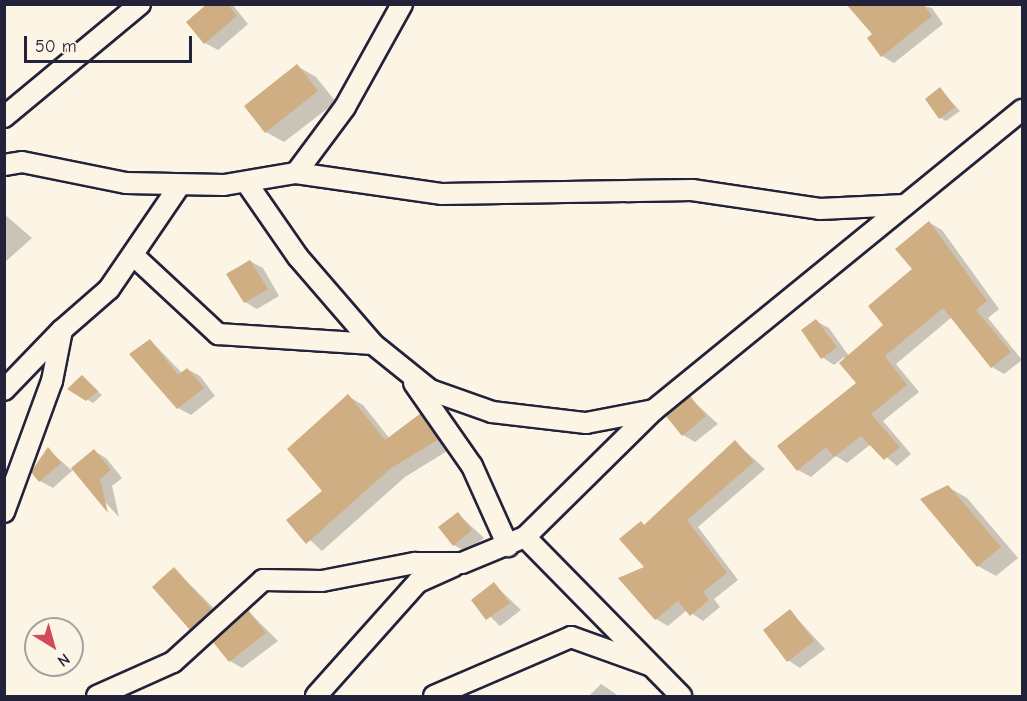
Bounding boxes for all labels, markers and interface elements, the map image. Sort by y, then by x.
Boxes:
scale bar [27,24,195,62]
text: 50 m [35,36,77,57]
north arrow [24,617,84,677]
text: N [54,649,73,670]

